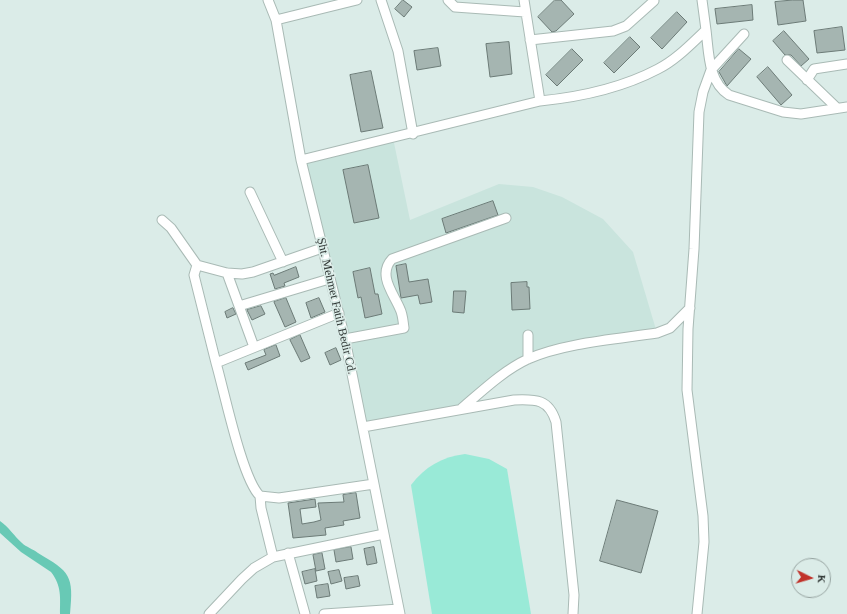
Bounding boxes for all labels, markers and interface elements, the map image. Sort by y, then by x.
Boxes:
street label: Şht. Mehmet Fatih Bedir Cd. [313,237,359,375]
north arrow [791,558,831,598]
text: K [816,574,828,584]

